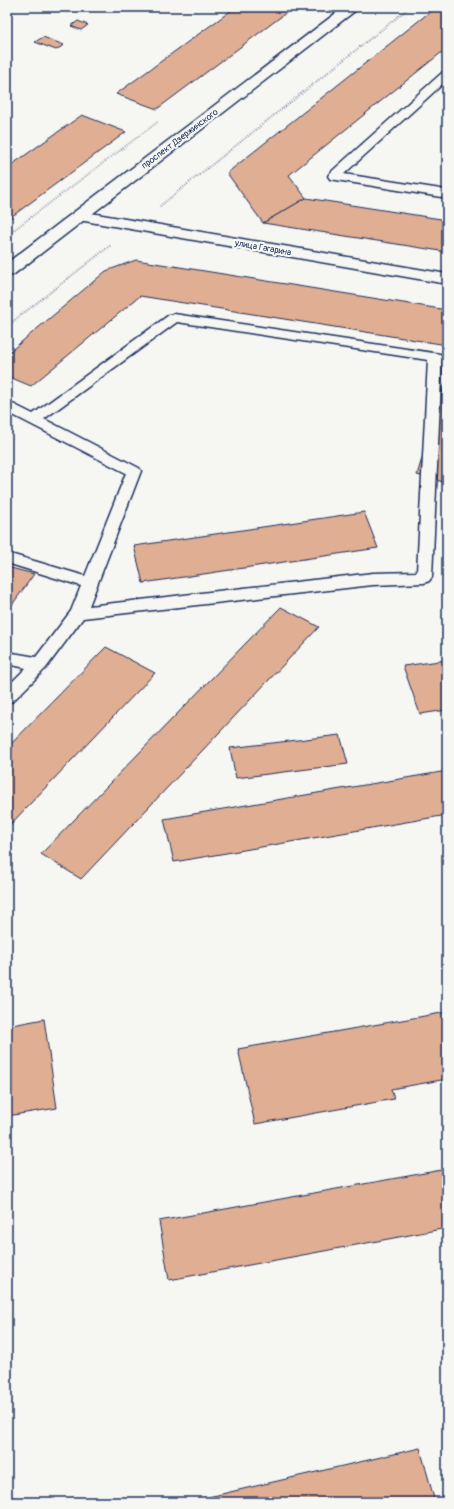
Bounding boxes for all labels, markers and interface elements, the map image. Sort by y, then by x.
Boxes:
street label: проспект Дзержинского [140,107,221,171]
street label: улица Гагарина [233,237,292,258]

